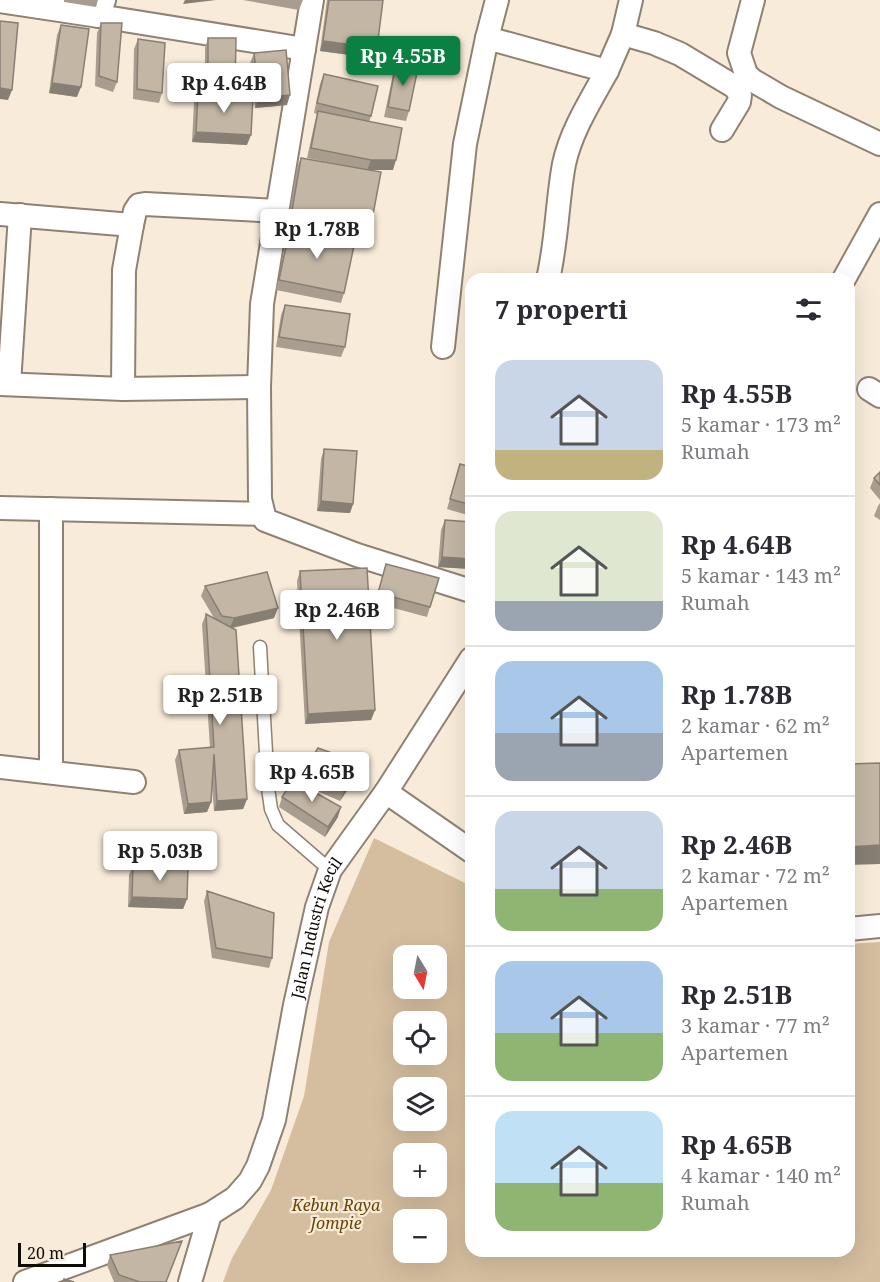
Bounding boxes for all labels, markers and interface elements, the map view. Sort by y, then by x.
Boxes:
pin: Rp 4.55B [341,36,465,87]
text: Rp 4.55B [360,42,446,69]
pin: Rp 4.64B [162,63,286,114]
text: Rp 4.64B [181,69,267,96]
pin: Rp 1.78B [255,209,379,260]
text: Rp 1.78B [274,215,360,242]
text: 7 properti [495,291,628,327]
icon: filters [792,293,825,326]
text: Rp 4.55B [681,375,792,411]
icon: home [543,384,615,456]
text: 5 kamar · 173 m² [681,411,841,438]
text: Rumah [681,438,750,465]
text: Rp 4.64B [681,526,792,562]
icon: home [543,535,615,607]
text: 5 kamar · 143 m² [681,562,841,589]
text: Rumah [681,589,750,616]
pin: Rp 2.46B [275,590,399,641]
text: Rp 2.46B [294,596,380,623]
pin: Rp 2.51B [158,675,282,726]
text: Rp 1.78B [681,676,792,712]
text: Rp 2.51B [177,681,263,708]
icon: home [543,685,615,757]
text: 2 kamar · 62 m² [681,712,830,739]
text: Apartemen [681,739,788,766]
pin: Rp 4.65B [250,752,374,803]
text: Rp 4.65B [269,758,355,785]
text: Rp 2.46B [681,826,792,862]
pin: Rp 5.03B [98,831,222,882]
icon: home [543,835,615,907]
text: Rp 5.03B [117,837,203,864]
street label: Jalan Industri Kecil [286,853,347,1002]
text: 2 kamar · 72 m² [681,862,830,889]
text: Apartemen [681,889,788,916]
north arrow [393,945,447,999]
map controls [393,945,447,1263]
text: Rp 2.51B [681,976,792,1012]
icon: home [543,985,615,1057]
button: locate [393,1011,447,1065]
text: 3 kamar · 77 m² [681,1012,830,1039]
text: Apartemen [681,1039,788,1066]
button: layers [393,1077,447,1131]
text: Rp 4.65B [681,1126,792,1162]
icon: home [543,1135,615,1207]
button: + [393,1143,447,1197]
text: 4 kamar · 140 m² [681,1162,841,1189]
text: Rumah [681,1189,750,1216]
park label: Kebun Raya Jompie [291,1194,381,1234]
button: − [393,1209,447,1263]
scale bar [18,1240,86,1268]
text: 20 m [27,1242,64,1264]

